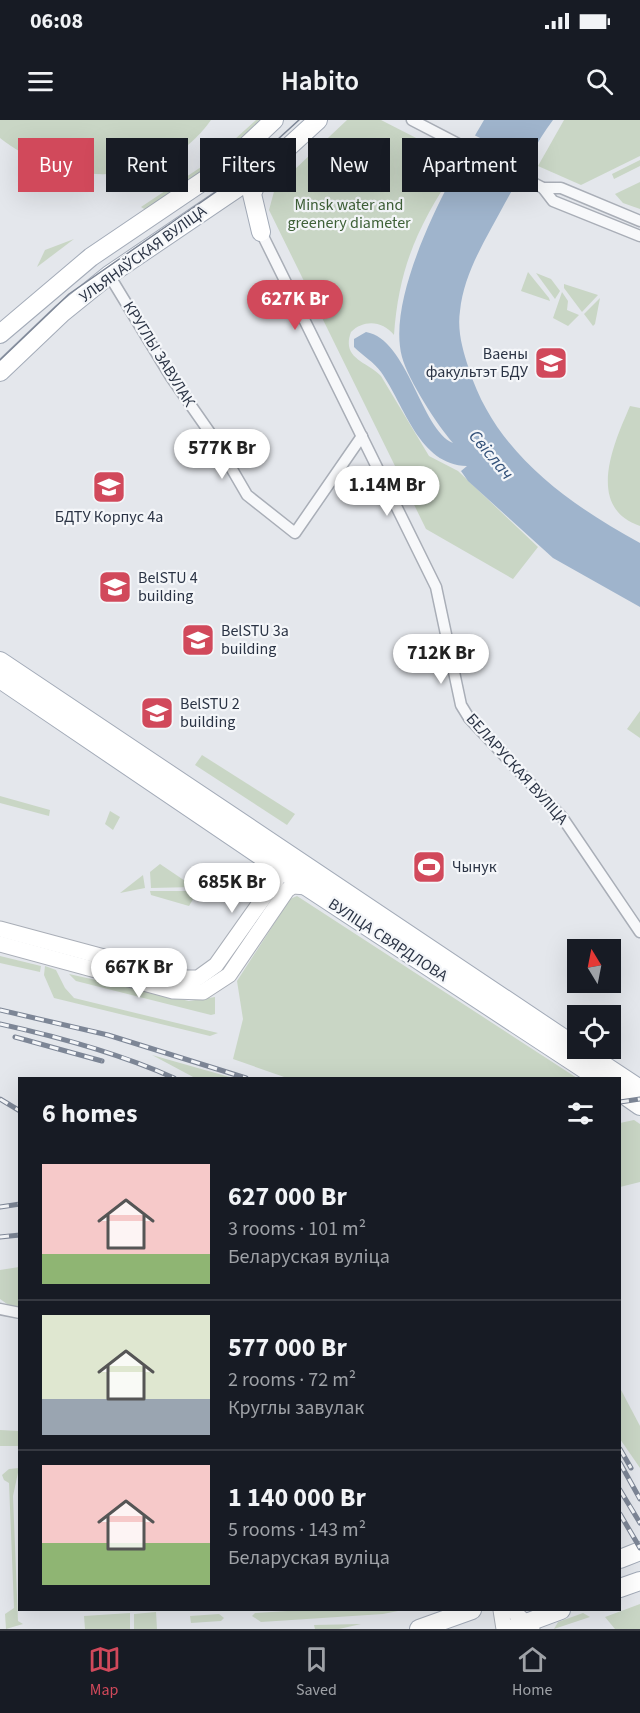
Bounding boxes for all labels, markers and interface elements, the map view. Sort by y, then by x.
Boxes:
text: 06:08 [30,5,83,37]
text: Habito [281,62,359,101]
icon: menu [24,65,57,98]
icon: search [583,65,616,98]
chip: Buy [18,138,94,192]
chip: Rent [106,138,188,192]
chip: Filters [200,138,296,192]
chip: New [308,138,390,192]
chip: Apartment [402,138,538,192]
park label: Minsk water and greenery diameter [287,194,411,234]
street label: УЛЬЯНАЎСКАЯ ВУЛІЦА [75,200,211,308]
pin: 627K Br [240,280,350,331]
text: 627K Br [261,285,329,313]
street label: КРУГЛЫ ЗАВУЛАК [118,297,201,412]
place label: Ваены факультэт БДУ [426,343,529,383]
school or university icon: Ваены факультэт БДУ [533,345,569,381]
water label: Свіслач [463,425,519,485]
pin: 577K Br [167,429,277,480]
text: 577K Br [188,434,256,462]
pin: 1.14M Br [325,466,449,517]
school or university icon: БДТУ Корпус 4а [91,469,127,505]
text: 1.14M Br [349,471,425,499]
place label: БДТУ Корпус 4а [55,506,163,528]
place label: BelSTU 4 building [138,567,198,607]
school or university icon: BelSTU 4 building [97,569,133,605]
place label: BelSTU 3a building [221,620,289,660]
school or university icon: BelSTU 3a building [180,622,216,658]
pin: 712K Br [386,634,496,685]
text: 712K Br [407,639,475,667]
place label: BelSTU 2 building [180,693,240,733]
school or university icon: BelSTU 2 building [139,695,175,731]
street label: БЕЛАРУСКАЯ ВУЛІЦА [461,708,573,830]
sports icon: Чынук [411,849,447,885]
place label: Чынук [452,856,497,878]
pin: 685K Br [177,863,287,914]
text: 685K Br [198,868,266,896]
street label: ВУЛІЦА СВЯРДЛОВА [324,893,452,987]
north arrow [567,939,621,993]
map controls [567,939,621,1059]
pin: 667K Br [84,948,194,999]
text: 667K Br [105,953,173,981]
button: locate [567,1005,621,1059]
text: 6 homes [42,1095,137,1132]
icon: filters [564,1097,597,1130]
text: 627 000 Br [228,1178,347,1215]
icon: home [90,1188,162,1260]
text: 3 rooms · 101 m² [228,1215,366,1243]
text: Беларуская вуліца [228,1243,390,1271]
text: 577 000 Br [228,1329,347,1366]
icon: home [90,1339,162,1411]
text: 2 rooms · 72 m² [228,1366,356,1394]
text: Круглы завулак [228,1394,364,1422]
text: 1 140 000 Br [228,1479,366,1516]
icon: home [90,1489,162,1561]
text: 5 rooms · 143 m² [228,1516,366,1544]
text: Беларуская вуліца [228,1544,390,1572]
tab: Map [88,1643,121,1701]
tab: Saved [296,1643,337,1701]
tab: Home [512,1643,552,1701]

